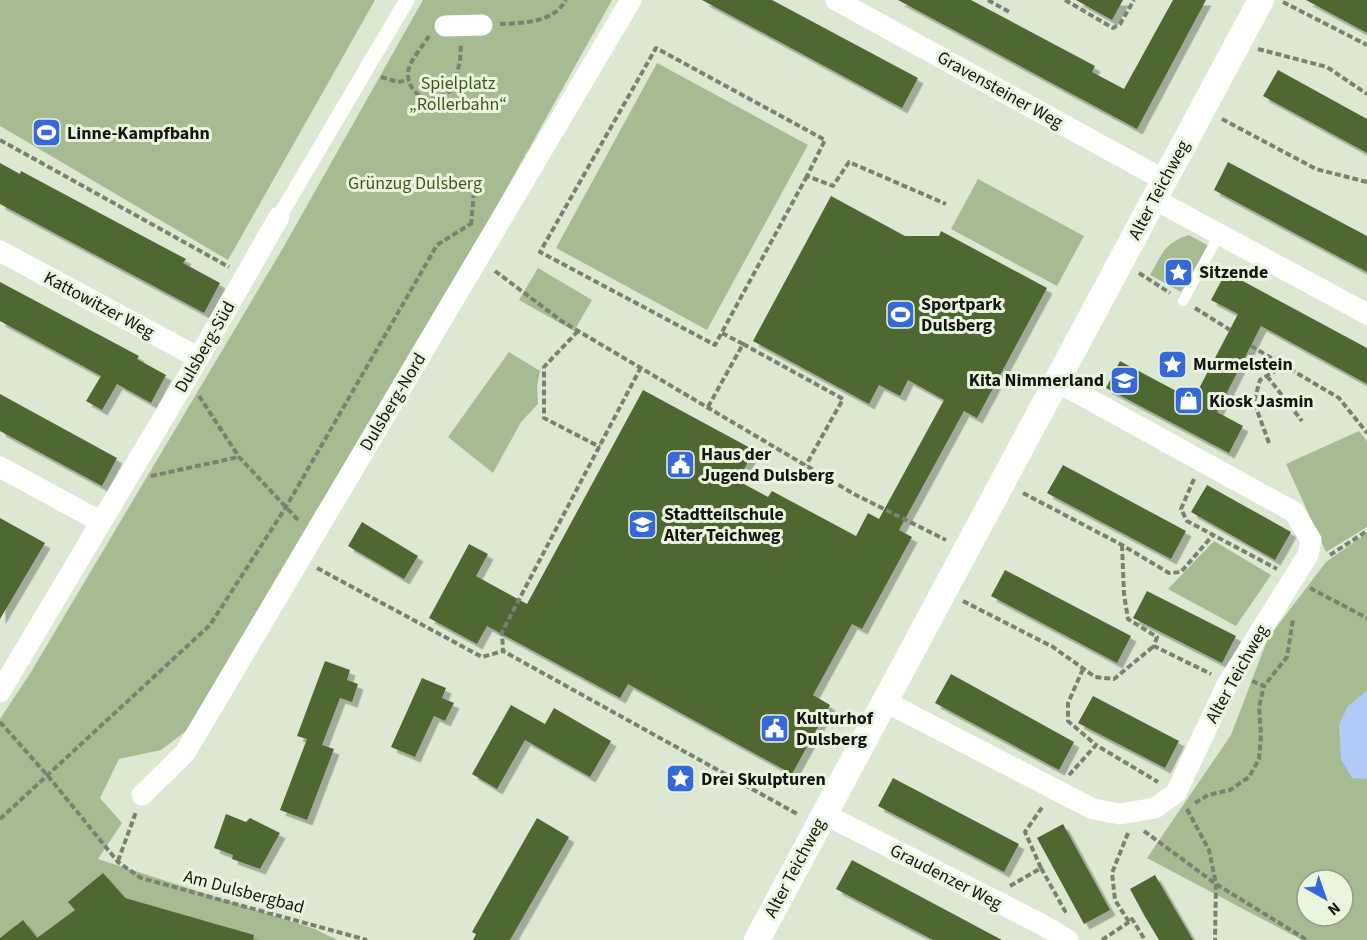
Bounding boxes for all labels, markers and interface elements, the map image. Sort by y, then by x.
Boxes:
street label: Gravensteiner Weg [933,45,1067,135]
park label: Spielplatz „Rollerbahn“ [409,71,507,117]
sports icon: Linne-Kampfbahn [30,117,62,149]
place label: Linne-Kampfbahn [67,121,210,146]
street label: Alter Teichweg [1122,136,1196,244]
park label: Grünzug Dulsberg [348,171,482,196]
place icon: Sitzende [1162,256,1194,288]
place label: Sitzende [1199,260,1268,285]
street label: Kattowitzer Weg [39,265,159,345]
place label: Sportpark Dulsberg [921,292,1002,338]
street label: Dulsberg-Süd [169,297,241,397]
sports icon: Sportpark Dulsberg [884,298,916,330]
street label: Dulsberg-Nord [354,348,432,456]
place icon: Murmelstein [1156,348,1188,380]
place label: Murmelstein [1193,352,1293,377]
school or university icon: Kita Nimmerland [1109,364,1141,396]
place label: Kita Nimmerland [969,368,1104,393]
shop icon: Kiosk Jasmin [1172,385,1204,417]
place label: Kiosk Jasmin [1209,389,1314,414]
place label: Haus der Jugend Dulsberg [701,442,835,488]
public building icon: Haus der Jugend Dulsberg [664,448,696,480]
place label: Stadtteilschule Alter Teichweg [663,502,784,548]
school or university icon: Stadtteilschule Alter Teichweg [627,508,659,540]
street label: Alter Teichweg [1200,620,1274,728]
place label: Kulturhof Dulsberg [796,706,874,752]
public building icon: Kulturhof Dulsberg [759,712,791,744]
place icon: Drei Skulpturen [664,763,696,795]
place label: Drei Skulpturen [701,767,826,792]
street label: Alter Teichweg [758,814,832,922]
street label: Graudenzer Weg [886,838,1006,916]
street label: Am Dulsbergbad [181,864,307,920]
north arrow [1295,868,1355,928]
text: N [1323,897,1345,921]

